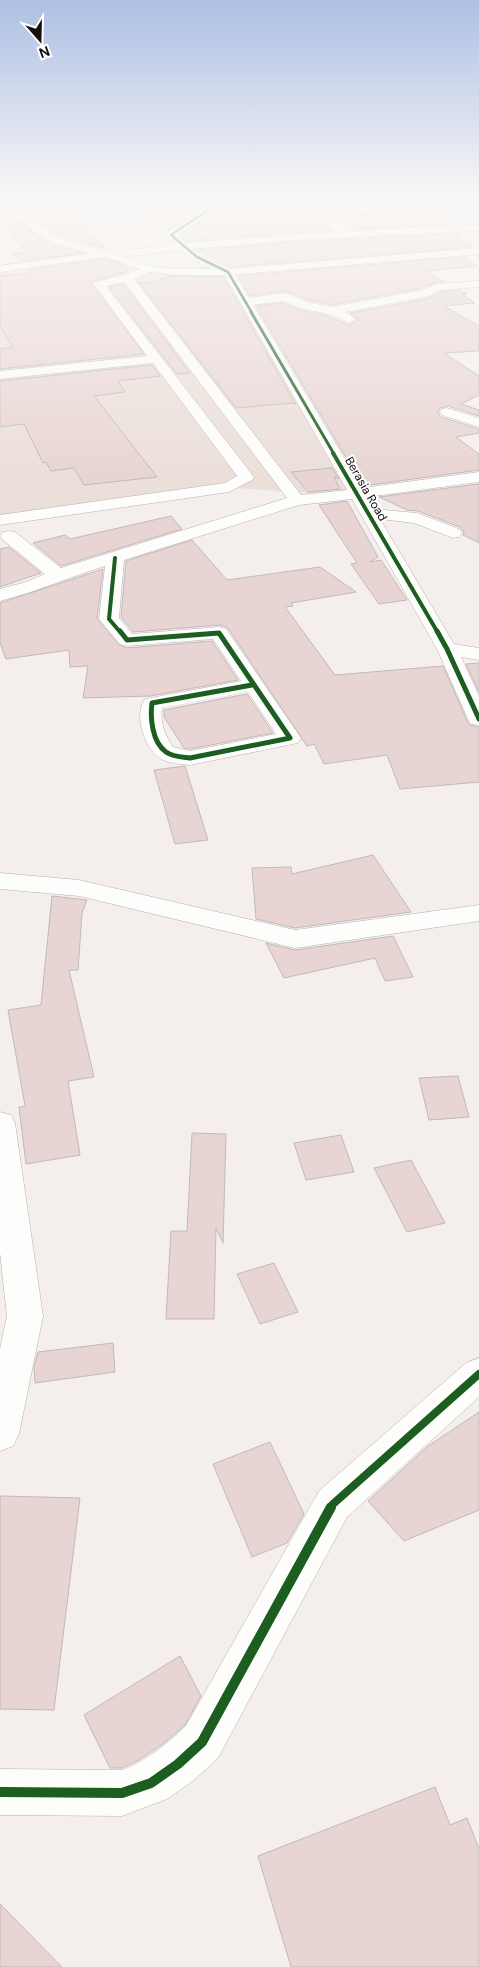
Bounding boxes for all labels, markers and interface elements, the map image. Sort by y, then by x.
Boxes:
north arrow [15,15,65,65]
text: N [37,42,52,62]
street label: Berasia Road [341,454,391,524]

